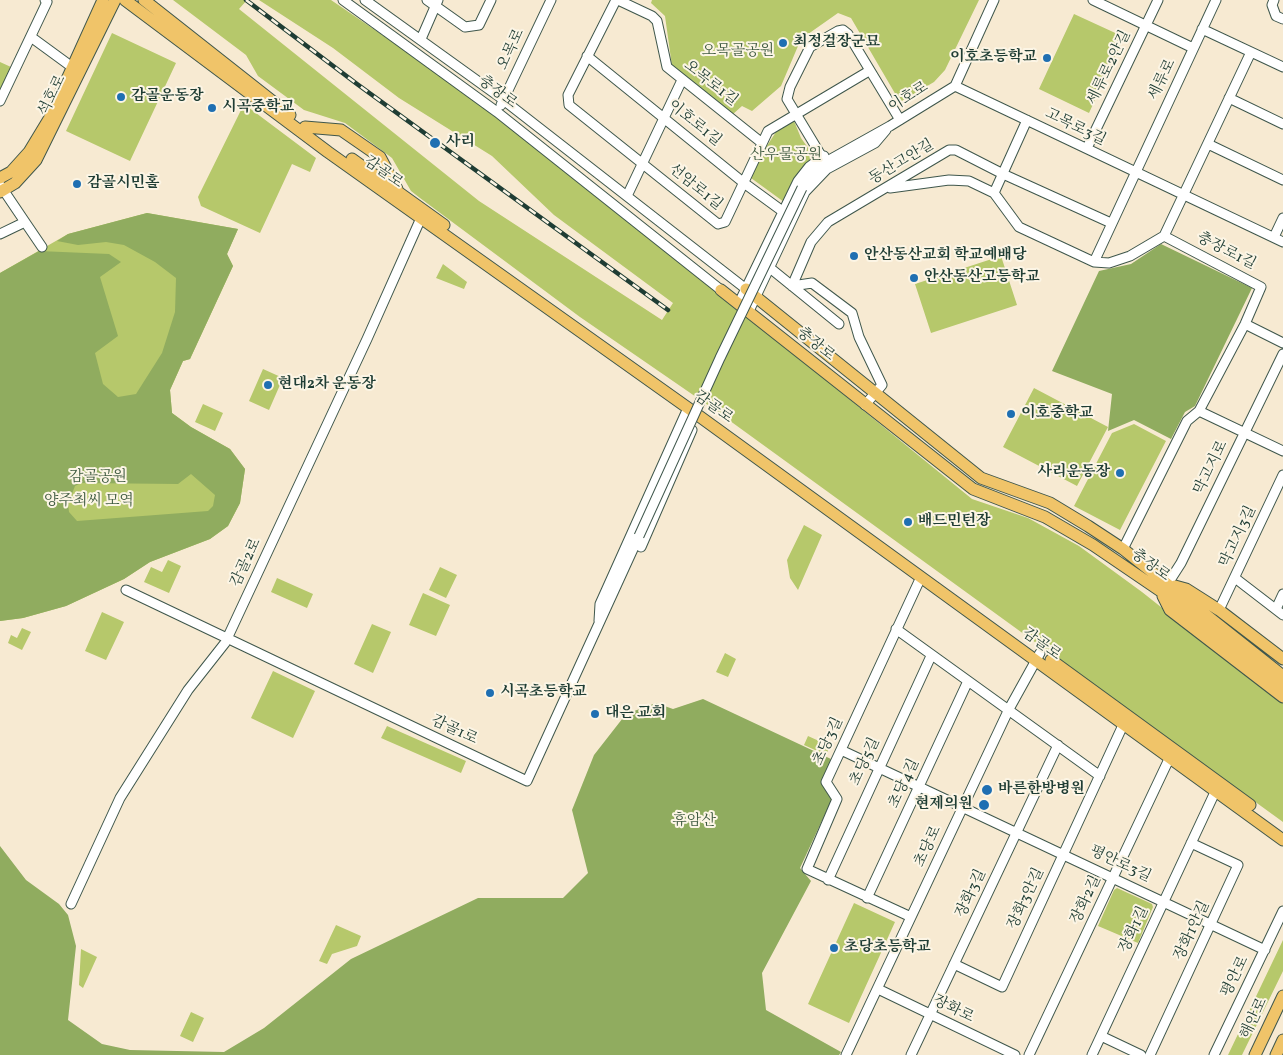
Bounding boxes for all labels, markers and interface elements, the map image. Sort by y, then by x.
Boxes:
street label: 오목로 [495,26,529,74]
street label: 세류로2안길 [1084,28,1136,108]
place label: 최정걸장군묘 [793,34,880,52]
marker: 최정걸장군묘 [777,37,789,49]
park label: 오목골공원 [702,43,774,61]
place label: 이호초등학교 [950,49,1037,67]
marker: 이호초등학교 [1041,52,1053,64]
street label: 오목로1길 [679,57,741,111]
street label: 세류로 [1145,57,1181,103]
street label: 석호로 [35,73,71,119]
street label: 충장로 [474,73,520,113]
street label: 이호로 [886,79,932,117]
place label: 감골운동장 [131,88,203,106]
marker: 감골운동장 [115,91,127,103]
street label: 이호로1길 [664,97,724,151]
place label: 시곡중학교 [222,99,294,117]
marker: 시곡중학교 [206,102,218,114]
street label: 고목로3길 [1042,106,1108,150]
place label: 사리 [446,134,475,152]
marker: 사리 [428,136,442,150]
street label: 동산고안길 [866,137,938,189]
park label: 산우물공원 [750,147,822,165]
street label: 감골로 [360,153,406,193]
street label: 선암로1길 [665,161,725,215]
place label: 감골시민홀 [87,175,159,193]
marker: 감골시민홀 [71,178,83,190]
street label: 충장로1길 [1193,230,1259,274]
place label: 안산동산교회 학교예배당 [864,247,1026,265]
marker: 안산동산교회 학교예배당 [848,250,860,262]
place label: 안산동산고등학교 [924,269,1040,287]
marker: 안산동산고등학교 [908,272,920,284]
street label: 충장로 [792,324,838,366]
place label: 현대2차 운동장 [278,376,376,394]
marker: 현대2차 운동장 [262,379,274,391]
street label: 감골로 [690,388,736,428]
place label: 이호중학교 [1021,405,1093,423]
marker: 이호중학교 [1005,408,1017,420]
street label: 막고지로 [1191,438,1233,498]
place label: 사리운동장 [1038,464,1110,482]
marker: 사리운동장 [1114,467,1126,479]
park label: 감골공원 [69,469,127,487]
park label: 양주최씨 모역 [44,493,134,511]
street label: 막고지3길 [1217,503,1261,571]
place label: 배드민턴장 [918,513,990,531]
marker: 배드민턴장 [902,516,914,528]
street label: 감골2로 [228,536,266,590]
street label: 충장로 [1127,546,1173,586]
street label: 감골로 [1018,625,1064,665]
place label: 시곡초등학교 [500,684,587,702]
marker: 시곡초등학교 [484,687,496,699]
place label: 대은 교회 [605,705,666,723]
marker: 대은 교회 [589,708,601,720]
street label: 감골1로 [428,712,480,750]
street label: 초당3길 [810,715,848,769]
street label: 초당5길 [847,735,885,789]
street label: 초당4길 [886,756,924,812]
place label: 바른한방병원 [998,781,1085,799]
marker: 바른한방병원 [980,783,994,797]
place label: 현제의원 [915,796,973,814]
marker: 현제의원 [977,798,991,812]
park label: 휴암산 [672,813,716,831]
street label: 초당로 [912,823,946,871]
street label: 평안로3길 [1086,843,1154,887]
street label: 장화3안길 [1005,865,1049,933]
street label: 장화3길 [953,867,991,921]
street label: 장화2길 [1068,873,1106,927]
street label: 장화1안길 [1171,898,1215,964]
street label: 장화1길 [1116,904,1154,956]
place label: 초당초등학교 [844,939,931,957]
marker: 초당초등학교 [828,942,840,954]
street label: 평안로 [1218,954,1254,1000]
street label: 장화로 [930,992,976,1028]
street label: 해안로 [1238,995,1272,1043]

